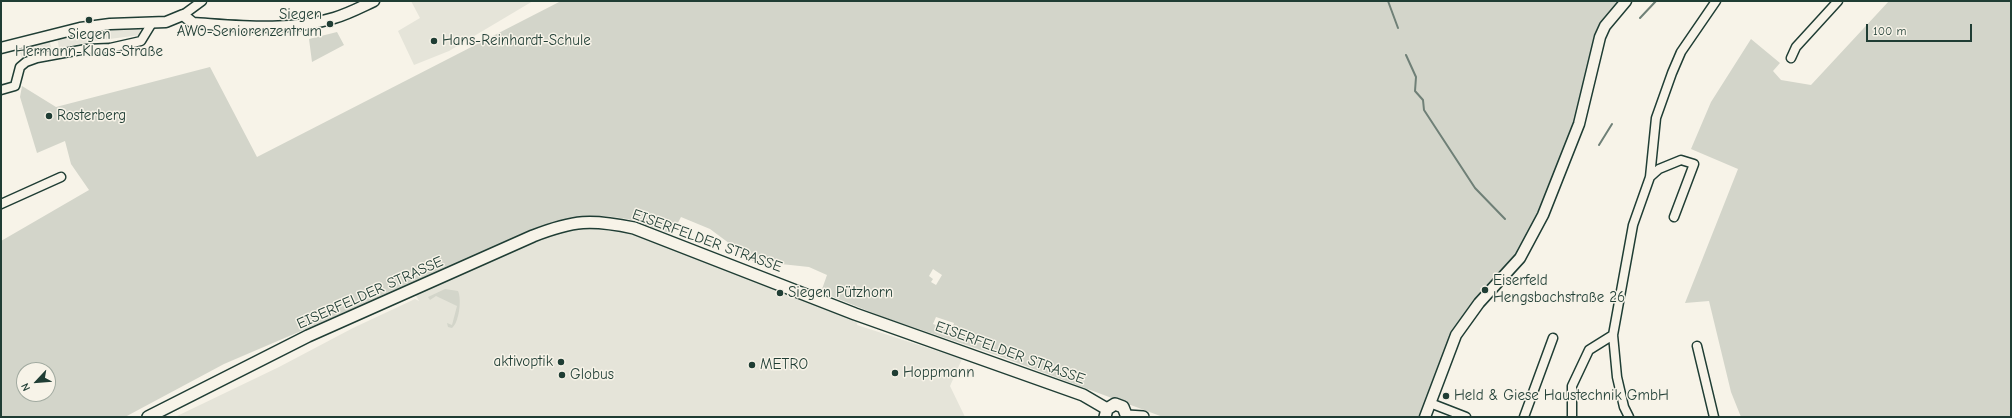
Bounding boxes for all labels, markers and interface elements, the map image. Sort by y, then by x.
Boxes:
place label: Siegen AWO-Seniorenzentrum [177,6,322,41]
marker: Siegen Hermann-Klaas-Straße [84,15,94,25]
scale bar [1868,16,1974,42]
marker: Siegen AWO-Seniorenzentrum [325,19,335,29]
text: 100 m [1873,24,1906,38]
place label: Siegen Hermann-Klaas-Straße [15,26,163,61]
place label: Hans-Reinhardt-Schule [442,32,591,50]
marker: Hans-Reinhardt-Schule [429,36,439,46]
place label: Rosterberg [57,107,126,125]
marker: Rosterberg [44,111,54,121]
street label: EISERFELDER STRASSE [630,205,784,277]
street label: EISERFELDER STRASSE [294,253,446,333]
place label: Eiserfeld Hengsbachstraße 26 [1493,272,1625,307]
place label: Siegen Pützhorn [788,284,893,302]
marker: Eiserfeld Hengsbachstraße 26 [1480,285,1490,295]
marker: Siegen Pützhorn [775,288,785,298]
street label: EISERFELDER STRASSE [933,317,1087,389]
place label: aktivoptik [494,353,553,371]
place label: METRO [760,356,808,374]
marker: aktivoptik [556,357,566,367]
marker: METRO [747,360,757,370]
north arrow [16,362,56,402]
place label: Hoppmann [903,364,974,382]
place label: Globus [570,366,614,384]
marker: Hoppmann [890,368,900,378]
marker: Globus [557,370,567,380]
text: N [18,381,33,393]
place label: Held & Giese Haustechnik GmbH [1454,387,1669,405]
marker: Held & Giese Haustechnik GmbH [1441,391,1451,401]

